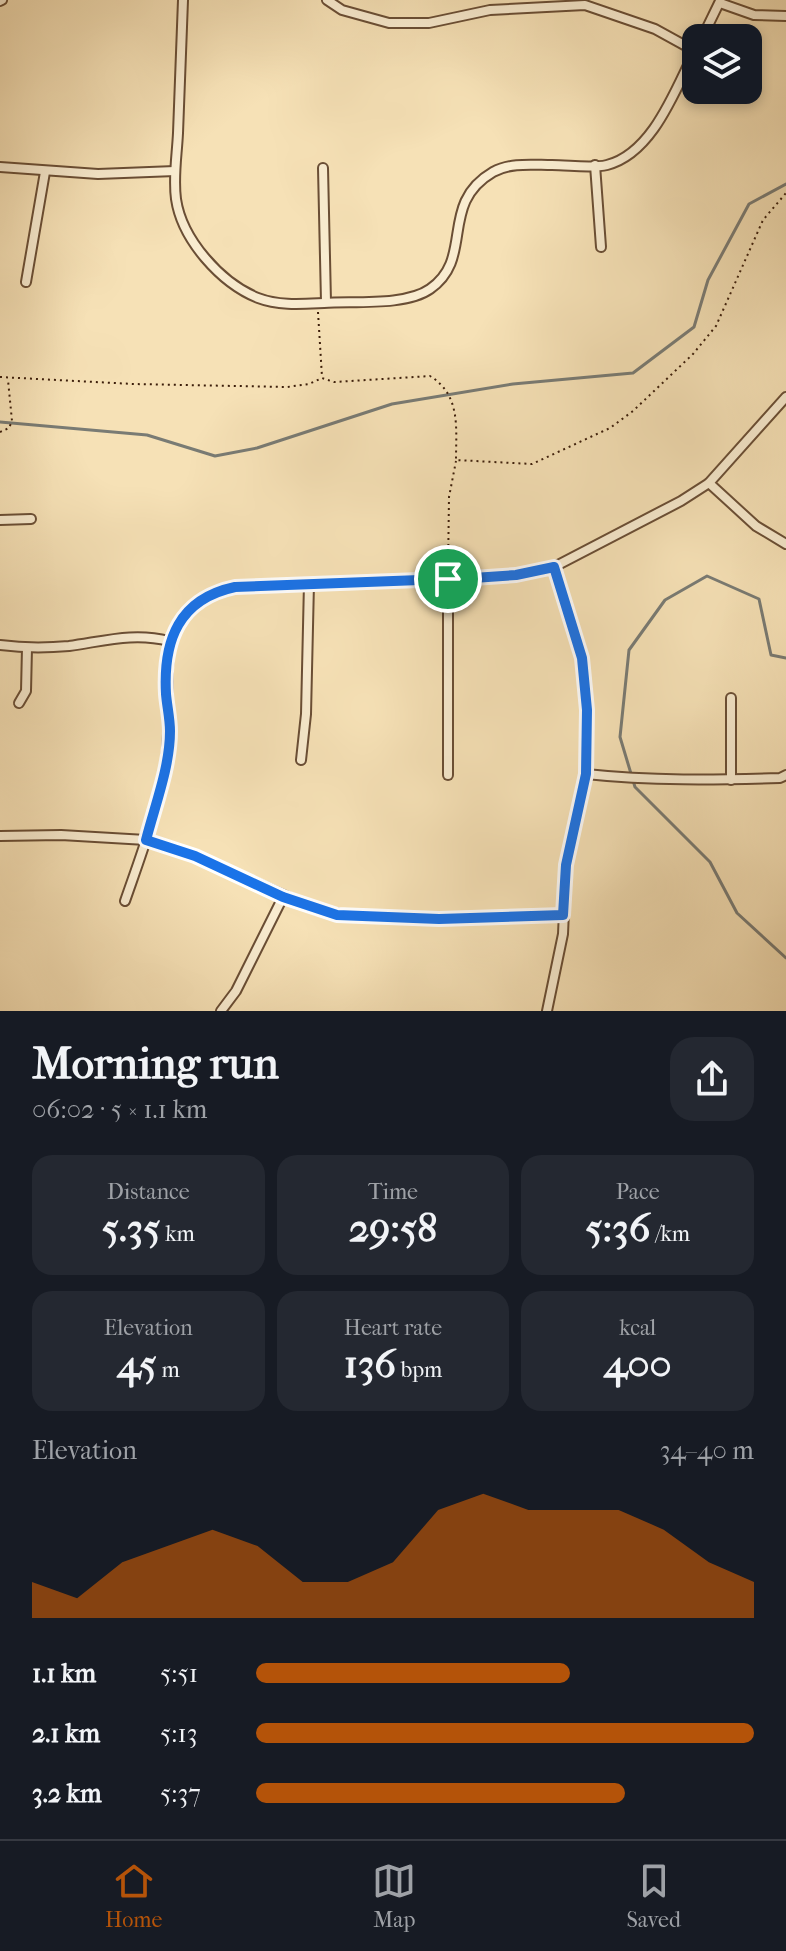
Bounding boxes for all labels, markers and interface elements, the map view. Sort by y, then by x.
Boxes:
map controls [682,24,762,104]
button: layers [682,24,762,104]
pin [414,545,482,613]
icon: arrive [426,557,470,601]
button: share [670,1037,754,1121]
text: Morning run [32,1038,279,1089]
text: 06:02 · 5 × 1.1 km [32,1094,207,1125]
text: Distance [107,1179,190,1205]
text: Time [368,1179,418,1205]
text: Pace [616,1179,660,1205]
text: 5.35 [102,1205,160,1251]
text: 29:58 [349,1205,437,1251]
text: 5:36 [585,1205,650,1251]
text: km [160,1221,195,1247]
text: /km [650,1221,690,1247]
text: Elevation [104,1315,193,1341]
text: Heart rate [344,1315,442,1341]
text: kcal [619,1315,656,1341]
text: 45 [117,1341,157,1387]
text: 136 [344,1341,396,1387]
text: 400 [604,1341,672,1387]
text: m [157,1357,180,1383]
text: bpm [396,1357,442,1383]
text: Elevation [32,1435,137,1466]
text: 34–40 m [660,1435,754,1466]
text: 1.1 km [32,1658,96,1689]
text: 5:51 [160,1658,198,1689]
text: 2.1 km [32,1718,100,1749]
text: 5:13 [160,1718,197,1749]
text: 3.2 km [32,1778,102,1809]
text: 5:37 [160,1778,201,1809]
tab: Home [105,1859,162,1933]
tab: Map [372,1859,416,1933]
tab: Saved [626,1859,681,1933]

